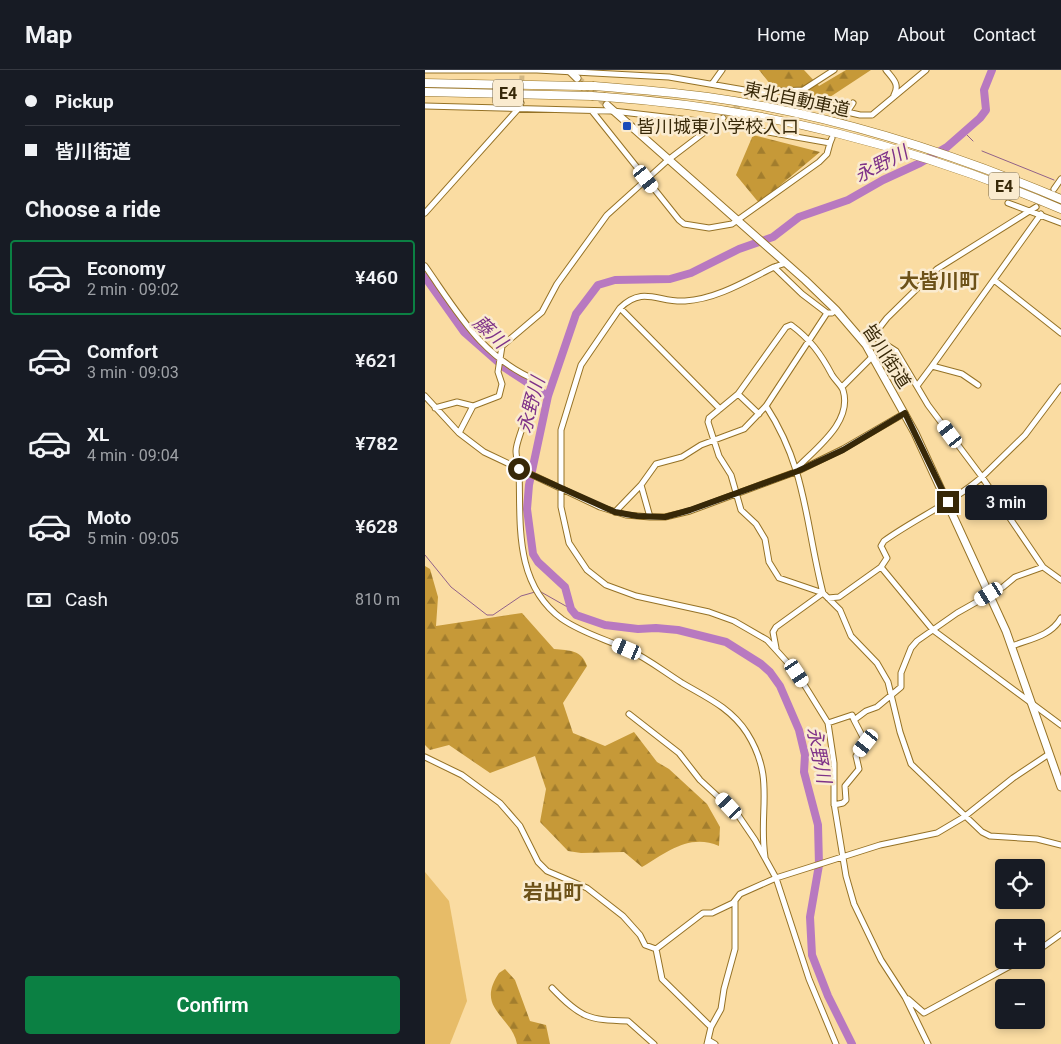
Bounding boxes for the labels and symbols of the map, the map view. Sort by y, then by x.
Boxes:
street label: 東北自動車道 [742,78,852,120]
road number: E4 [493,79,523,106]
place label: 皆川城東小学校入口 [637,116,799,137]
marker: 皆川城東小学校入口 [621,120,633,132]
water label: 永野川 [850,140,913,187]
car [630,163,661,195]
road number: E4 [989,172,1019,200]
district label: 大皆川町 [899,269,979,293]
water label: 藤川 [468,311,513,355]
street label: 皆川街道 [859,320,915,392]
water label: 永野川 [513,373,550,436]
car [934,418,965,450]
route start [508,458,530,480]
callout: 3 min [965,484,1048,520]
route end [937,491,959,513]
car [972,580,1005,608]
car [610,636,643,662]
car [782,656,811,690]
water label: 永野川 [802,725,836,787]
car [850,727,881,759]
car [713,790,744,822]
district label: 岩出町 [523,880,583,904]

